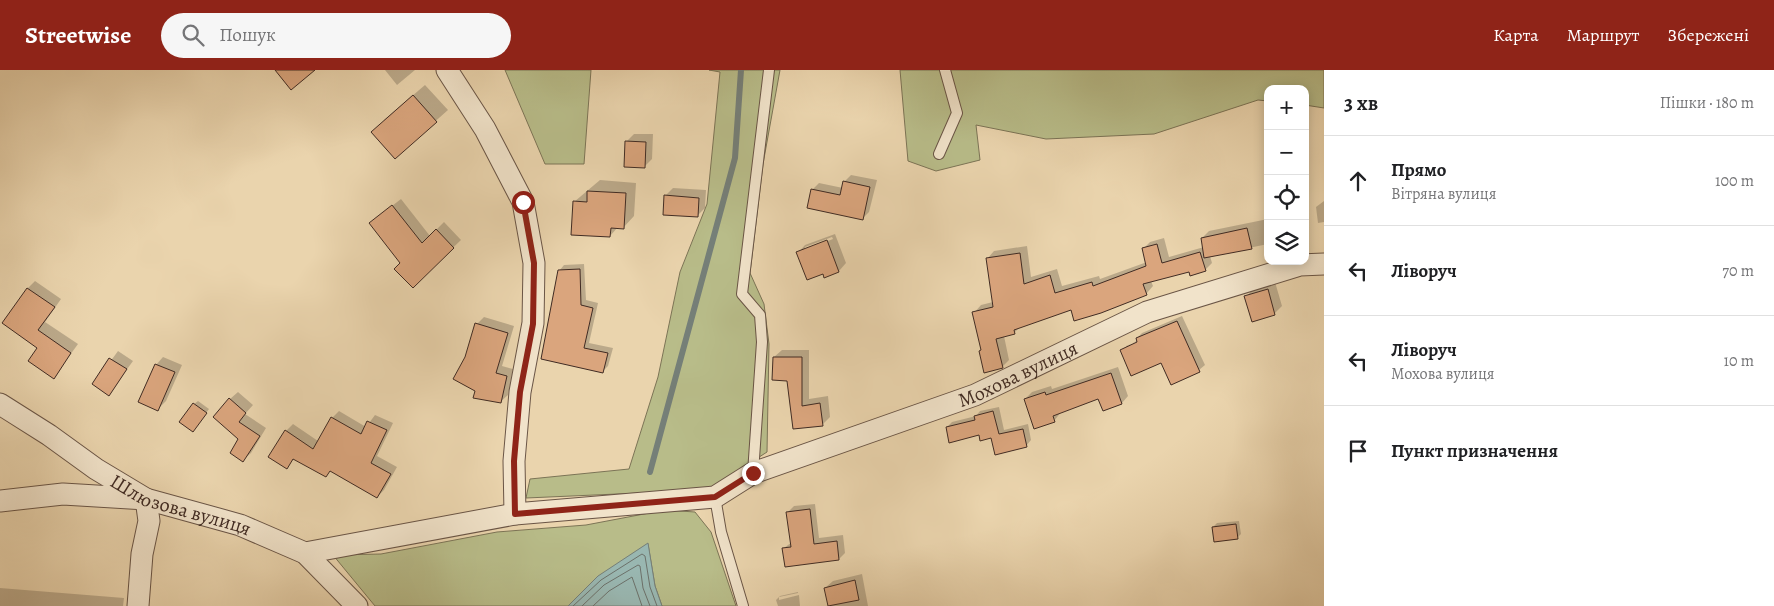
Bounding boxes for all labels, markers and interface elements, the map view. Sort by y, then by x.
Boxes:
search box [161,13,511,58]
text: Streetwise [25,19,131,51]
icon: search [179,21,207,49]
text: Пошук [219,22,276,48]
text: Карта [1493,23,1539,47]
text: Маршрут [1567,23,1640,47]
text: Збережені [1668,23,1749,47]
map controls [1264,85,1309,265]
button: + [1264,85,1309,130]
text: 3 хв [1344,89,1378,117]
text: Пішки · 180 m [1660,92,1754,114]
button: − [1264,130,1309,175]
text: Прямо [1391,157,1446,183]
icon: ahead [1344,167,1372,195]
text: 100 m [1715,170,1754,192]
button: locate [1264,175,1309,220]
text: Вітряна вулиця [1391,183,1497,205]
route start [512,191,535,214]
button: layers [1264,220,1309,265]
icon: left [1344,257,1372,285]
text: Ліворуч [1391,258,1457,284]
text: 70 m [1722,260,1754,282]
street label: Мохова вулиця [954,335,1082,414]
text: Ліворуч [1391,337,1457,363]
icon: left [1344,347,1372,375]
text: 10 m [1724,350,1754,372]
text: Мохова вулиця [1391,363,1495,385]
icon: arrive [1344,437,1372,465]
text: Пункт призначення [1391,438,1558,464]
route end [742,462,765,485]
street label: Шлюзова вулиця [105,468,256,542]

